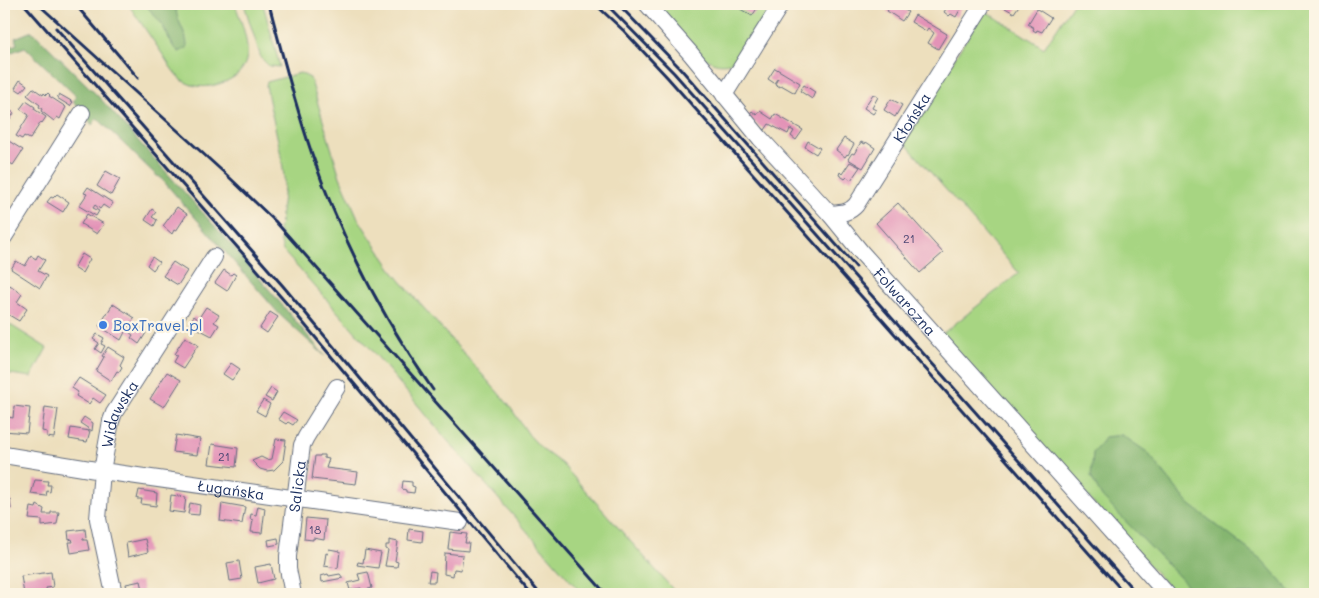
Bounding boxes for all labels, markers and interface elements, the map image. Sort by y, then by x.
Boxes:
street label: Kłońska [888,89,935,146]
house number: 21 [903,230,915,246]
street label: Folwarczna [870,263,941,340]
place label: BoxTravel.pl [113,315,203,335]
marker: BoxTravel.pl [97,319,109,331]
street label: Widawska [96,376,143,449]
house number: 21 [218,448,230,464]
street label: Salicka [284,459,310,513]
street label: Ługańska [197,475,266,504]
house number: 18 [309,521,321,537]

